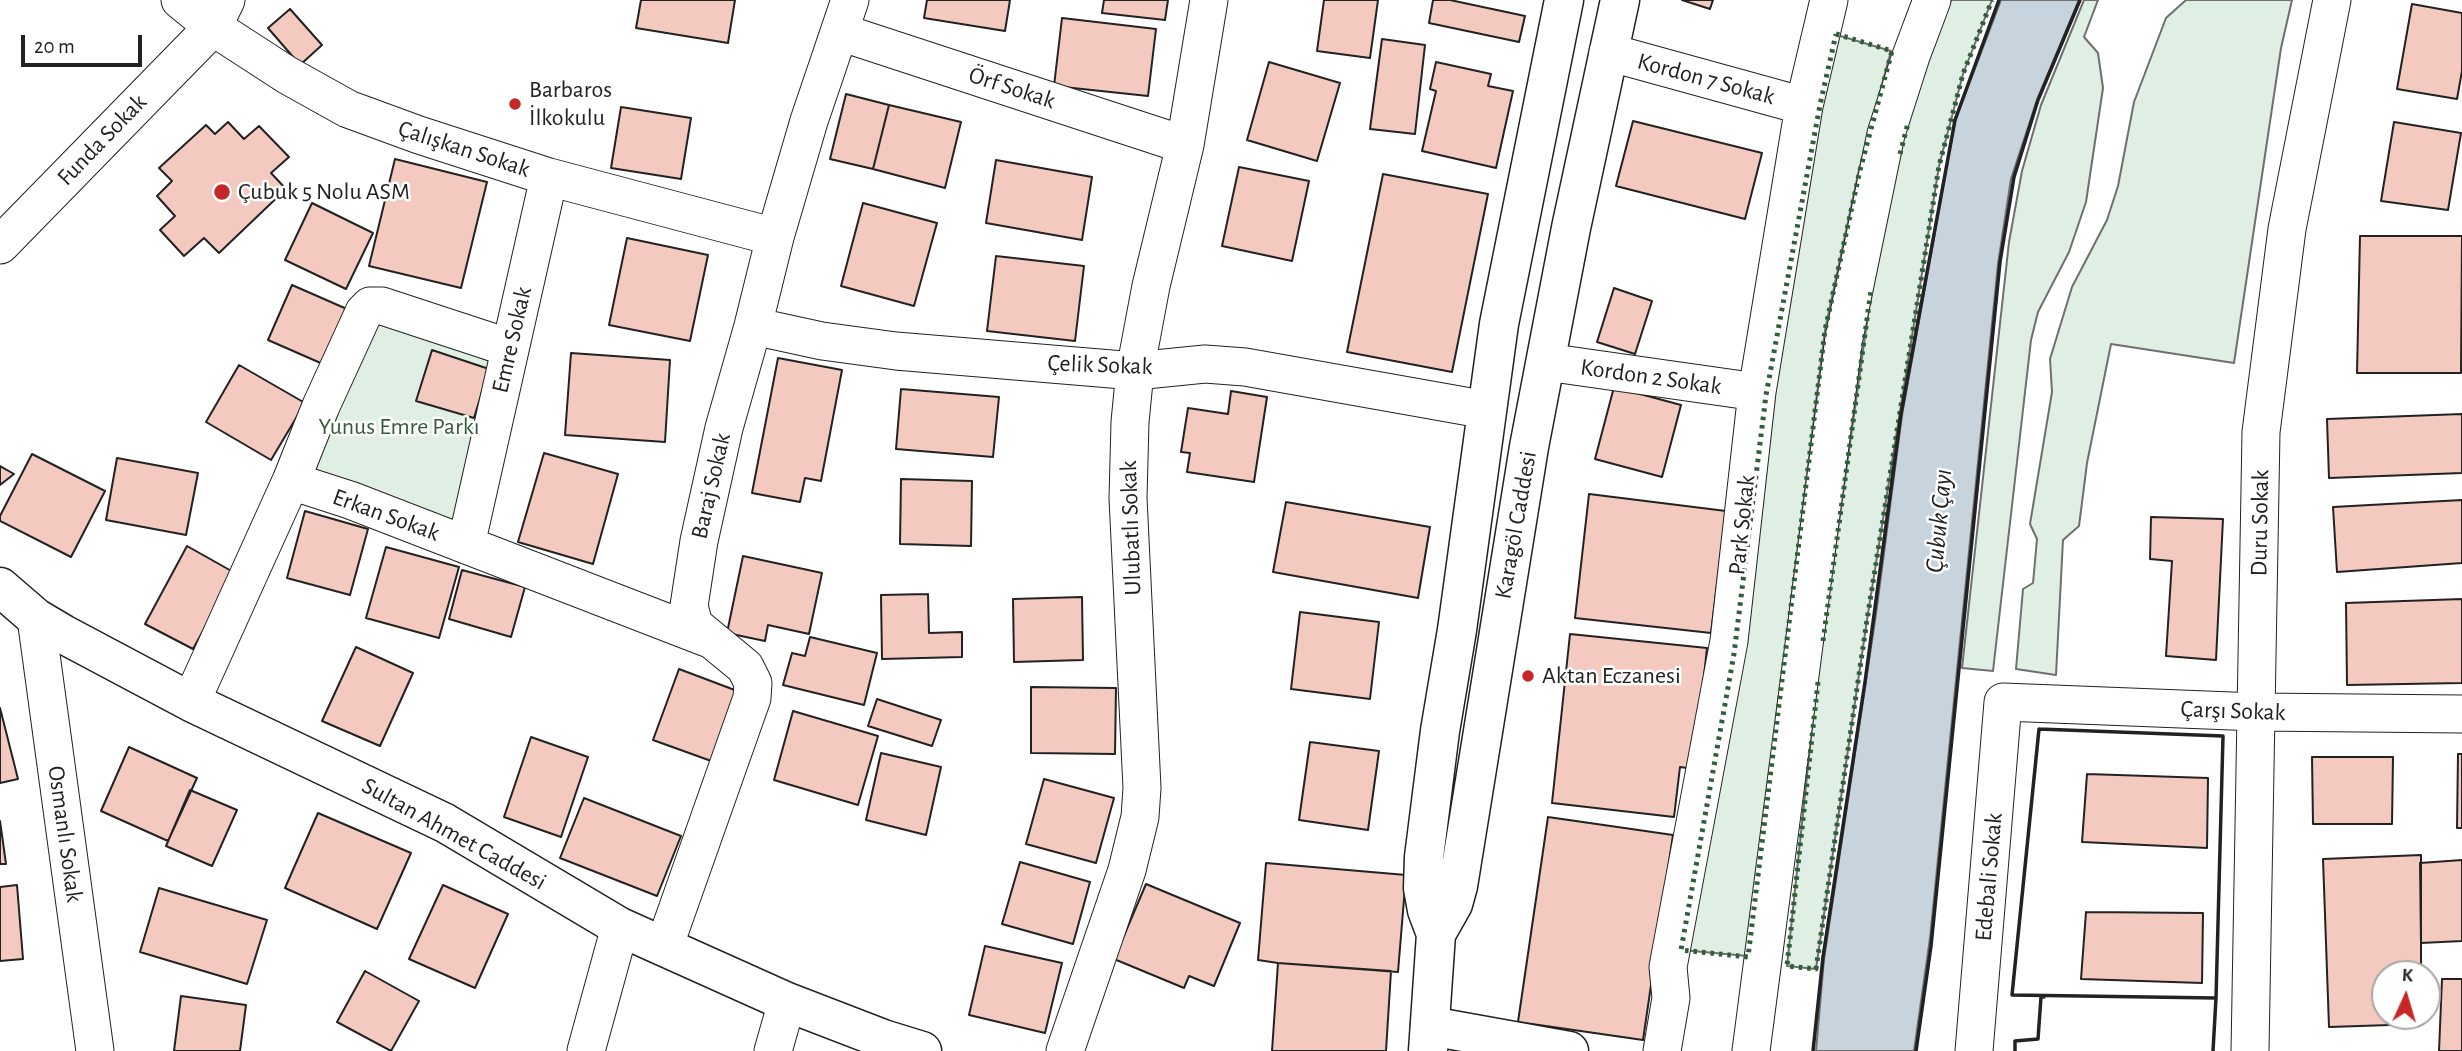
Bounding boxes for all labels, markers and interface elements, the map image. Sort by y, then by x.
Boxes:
scale bar [24,21,145,65]
text: 20 m [34,36,75,57]
street label: Kordon 7 Sokak [1634,47,1778,111]
street label: Örf Sokak [965,60,1059,116]
place label: Barbaros İlkokulu [529,76,612,132]
street label: Funda Sokak [51,88,153,192]
marker: Barbaros İlkokulu [507,96,523,112]
street label: Çalışkan Sokak [394,114,534,184]
place label: Çubuk 5 Nolu ASM [238,178,410,206]
marker: Çubuk 5 Nolu ASM [212,182,232,202]
street label: Emre Sokak [486,284,538,396]
street label: Çelik Sokak [1047,349,1153,381]
street label: Kordon 2 Sokak [1579,353,1723,401]
park label: Yunus Emre Parkı [319,413,479,441]
street label: Baraj Sokak [685,430,737,542]
street label: Karagöl Caddesi [1489,449,1543,601]
street label: Ulubatlı Sokak [1114,460,1148,596]
water label: Çubuk Çayı [1919,468,1959,574]
street label: Duru Sokak [2245,469,2275,577]
street label: Park Sokak [1722,474,1762,576]
street label: Erkan Sokak [329,482,443,548]
place label: Aktan Eczanesi [1542,662,1681,690]
marker: Aktan Eczanesi [1520,668,1536,684]
street label: Çarşı Sokak [2180,695,2286,727]
street label: Osmanlı Sokak [41,764,89,904]
street label: Sultan Ahmet Caddesi [357,771,551,897]
street label: Edebali Sokak [1969,812,2009,942]
north arrow [2371,960,2441,1030]
text: K [2401,966,2414,985]

